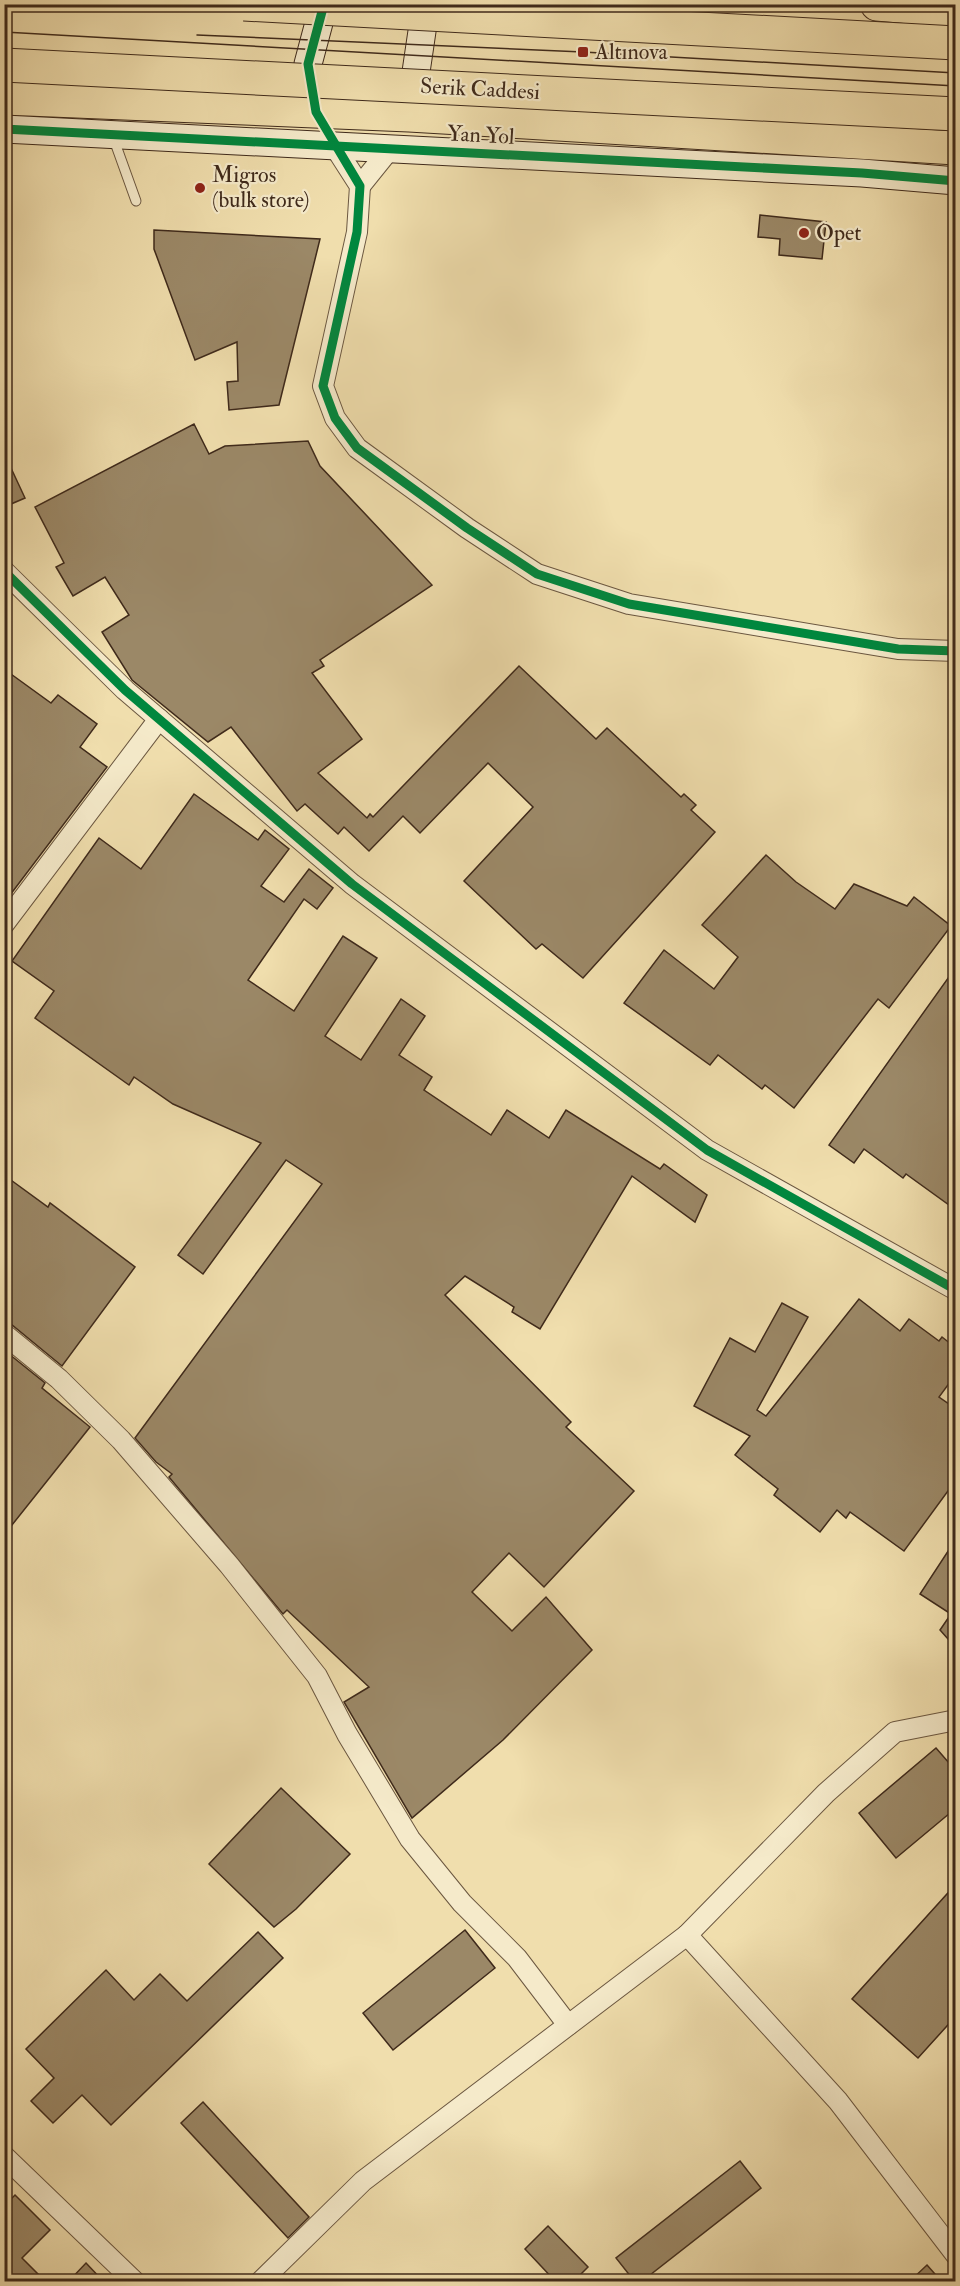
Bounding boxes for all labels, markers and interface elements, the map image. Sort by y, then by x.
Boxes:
place label: Altınova [594,38,669,66]
marker: Altınova [576,45,590,59]
street label: Serik Caddesi [419,72,541,106]
street label: Yan Yol [447,119,516,151]
place label: Migros (bulk store) [212,161,310,214]
marker: Migros (bulk store) [193,181,207,195]
place label: Opet [816,219,861,248]
marker: Opet [797,226,811,240]

